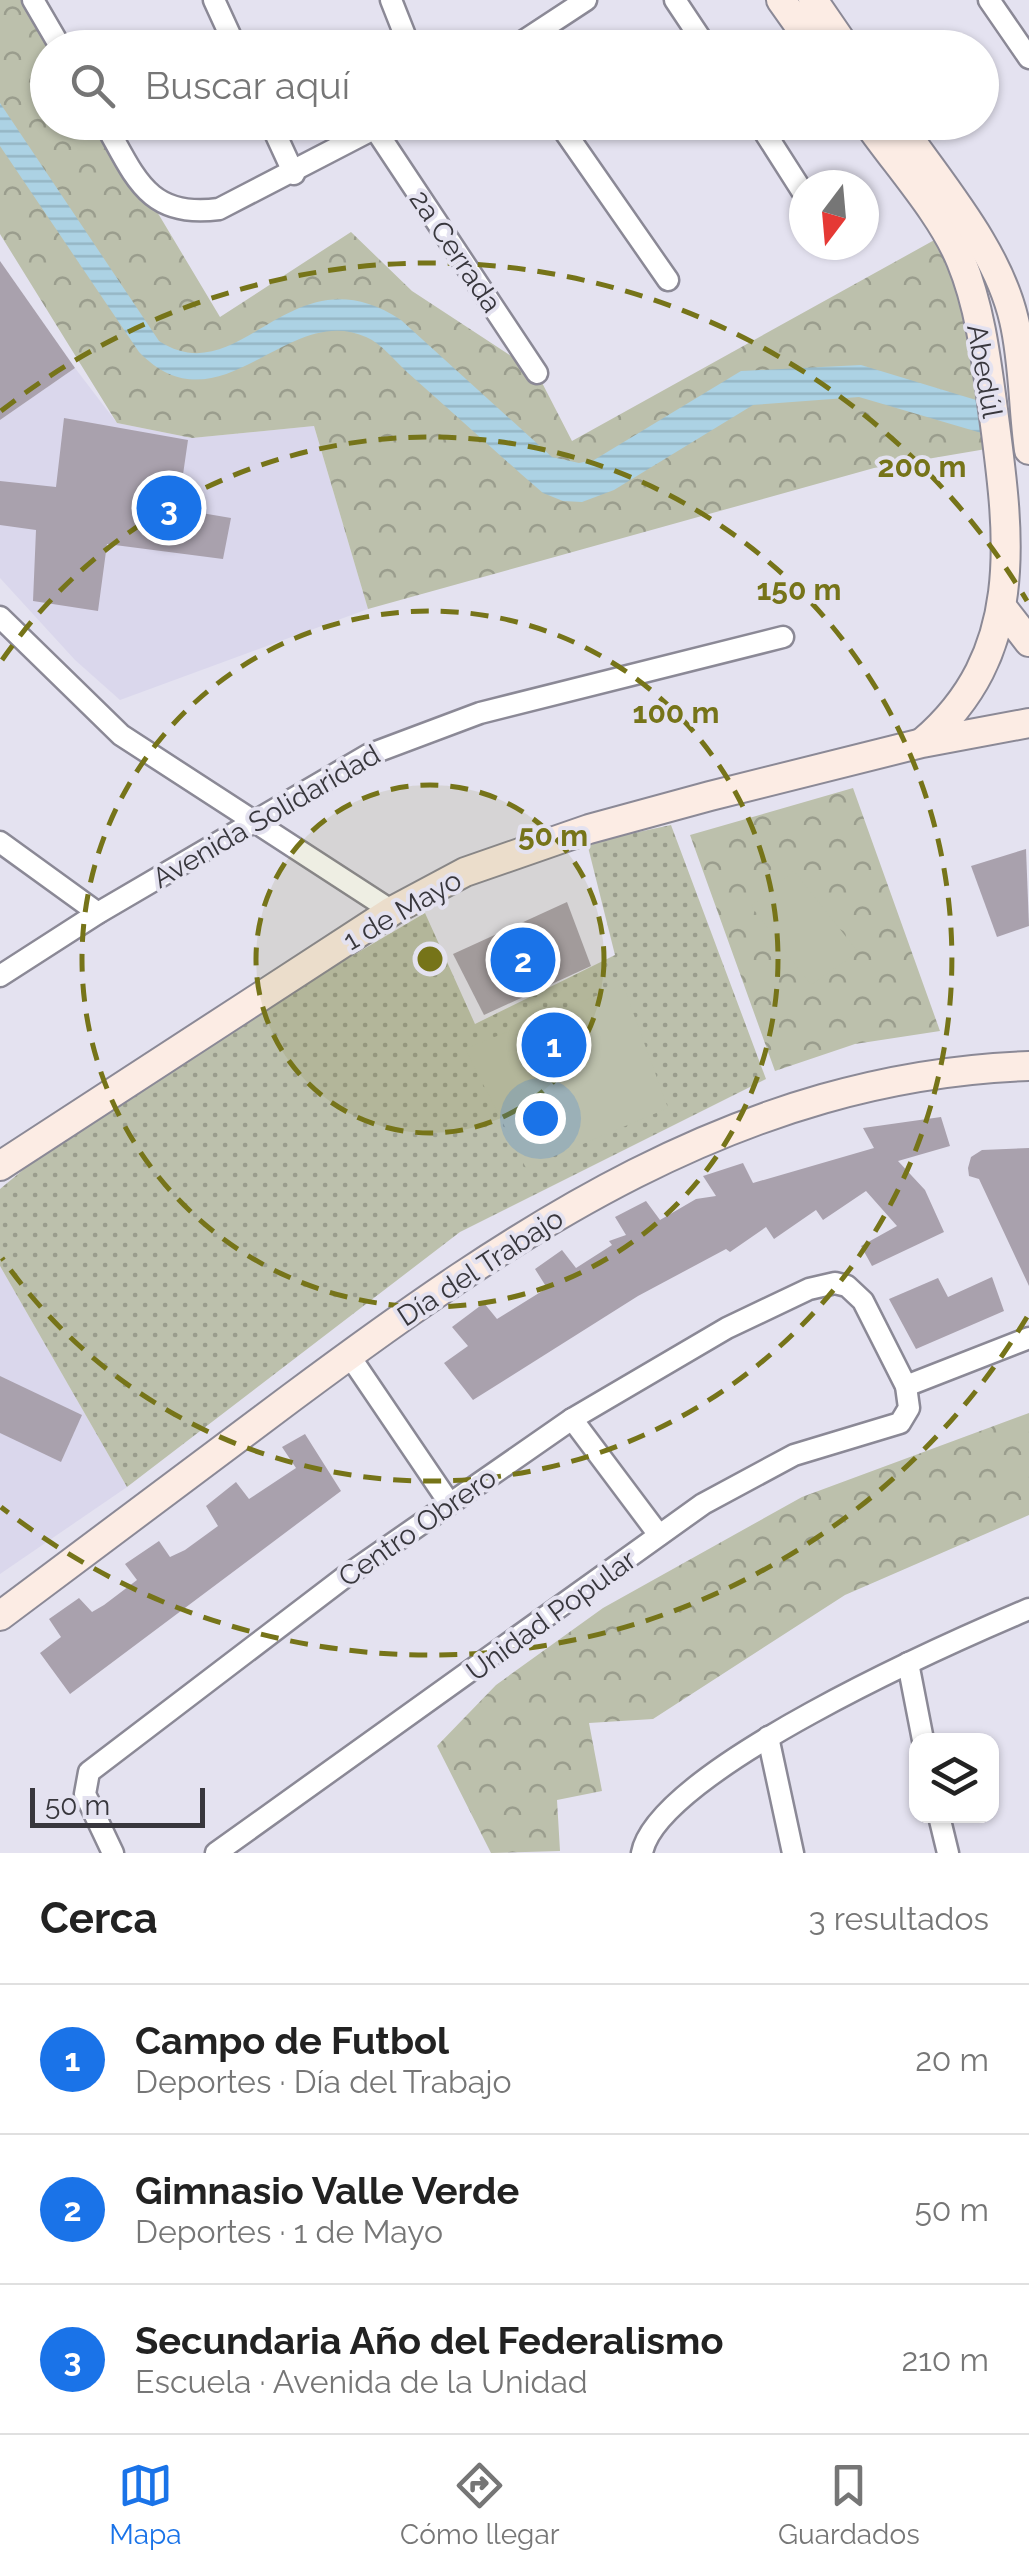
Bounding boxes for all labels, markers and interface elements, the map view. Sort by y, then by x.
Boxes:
search box [30,30,999,140]
icon: search [65,58,120,113]
text: Buscar aquí [145,63,350,108]
north arrow [789,170,879,260]
street label: 2a Cerrada [403,184,508,319]
street label: Abedúl [960,322,1009,421]
text: 200 m [878,449,966,484]
pin: 3 [136,470,202,546]
text: 150 m [757,572,842,607]
text: 100 m [633,695,719,730]
street label: Avenida Solidaridad [147,738,386,895]
text: 50 m [518,818,588,853]
street label: 1 de Mayo [337,863,467,957]
pin: 2 [490,922,556,998]
centre of rings [412,941,448,977]
pin: 1 [522,1008,586,1082]
your location [515,1093,566,1144]
street label: Día del Trabajo [391,1202,569,1333]
street label: Centro Obrero [332,1461,502,1594]
street label: Unidad Popular [460,1543,642,1688]
map controls [909,1733,999,1823]
button: layers [909,1733,999,1823]
scale bar [30,1783,205,1828]
text: 50 m [45,1789,110,1822]
text: Cerca [40,1894,158,1943]
text: 3 resultados [809,1900,989,1937]
text: Campo de Futbol [135,2018,449,2063]
text: 1 [65,2041,80,2078]
text: 20 m [915,2041,989,2078]
text: Deportes · Día del Trabajo [135,2063,512,2100]
text: Gimnasio Valle Verde [135,2168,519,2213]
text: 2 [63,2191,82,2228]
text: 50 m [914,2191,989,2228]
text: Deportes · 1 de Mayo [135,2213,443,2250]
text: Secundaria Año del Federalismo [135,2318,723,2363]
text: 3 [64,2341,81,2378]
text: 210 m [901,2341,989,2378]
text: Escuela · Avenida de la Unidad [135,2363,588,2400]
tab: Mapa [109,2458,181,2551]
tab: Cómo llegar [400,2458,560,2551]
tab: Guardados [778,2458,920,2551]

